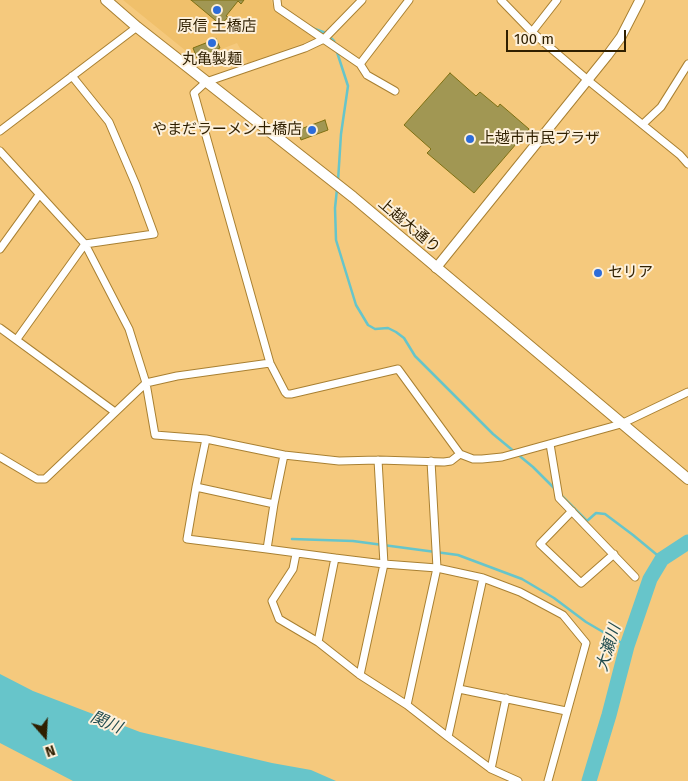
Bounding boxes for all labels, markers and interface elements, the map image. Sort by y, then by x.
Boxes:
marker: 原信 土橋店 [211,4,223,16]
place label: 原信 土橋店 [178,18,256,36]
scale bar [508,20,628,52]
text: 100 m [514,30,554,48]
marker: 丸亀製麺 [206,37,218,49]
place label: 丸亀製麺 [182,51,242,69]
place label: やまだラーメン土橋店 [152,121,302,139]
marker: やまだラーメン土橋店 [306,124,318,136]
place label: 上越市市民プラザ [480,130,600,148]
marker: 上越市市民プラザ [464,133,476,145]
street label: 上越大通り [374,195,444,257]
place label: セリア [608,264,653,282]
marker: セリア [592,267,604,279]
water label: 大瀬川 [593,622,625,674]
water label: 関川 [88,708,124,738]
north arrow [20,711,70,761]
text: N [43,741,57,760]

